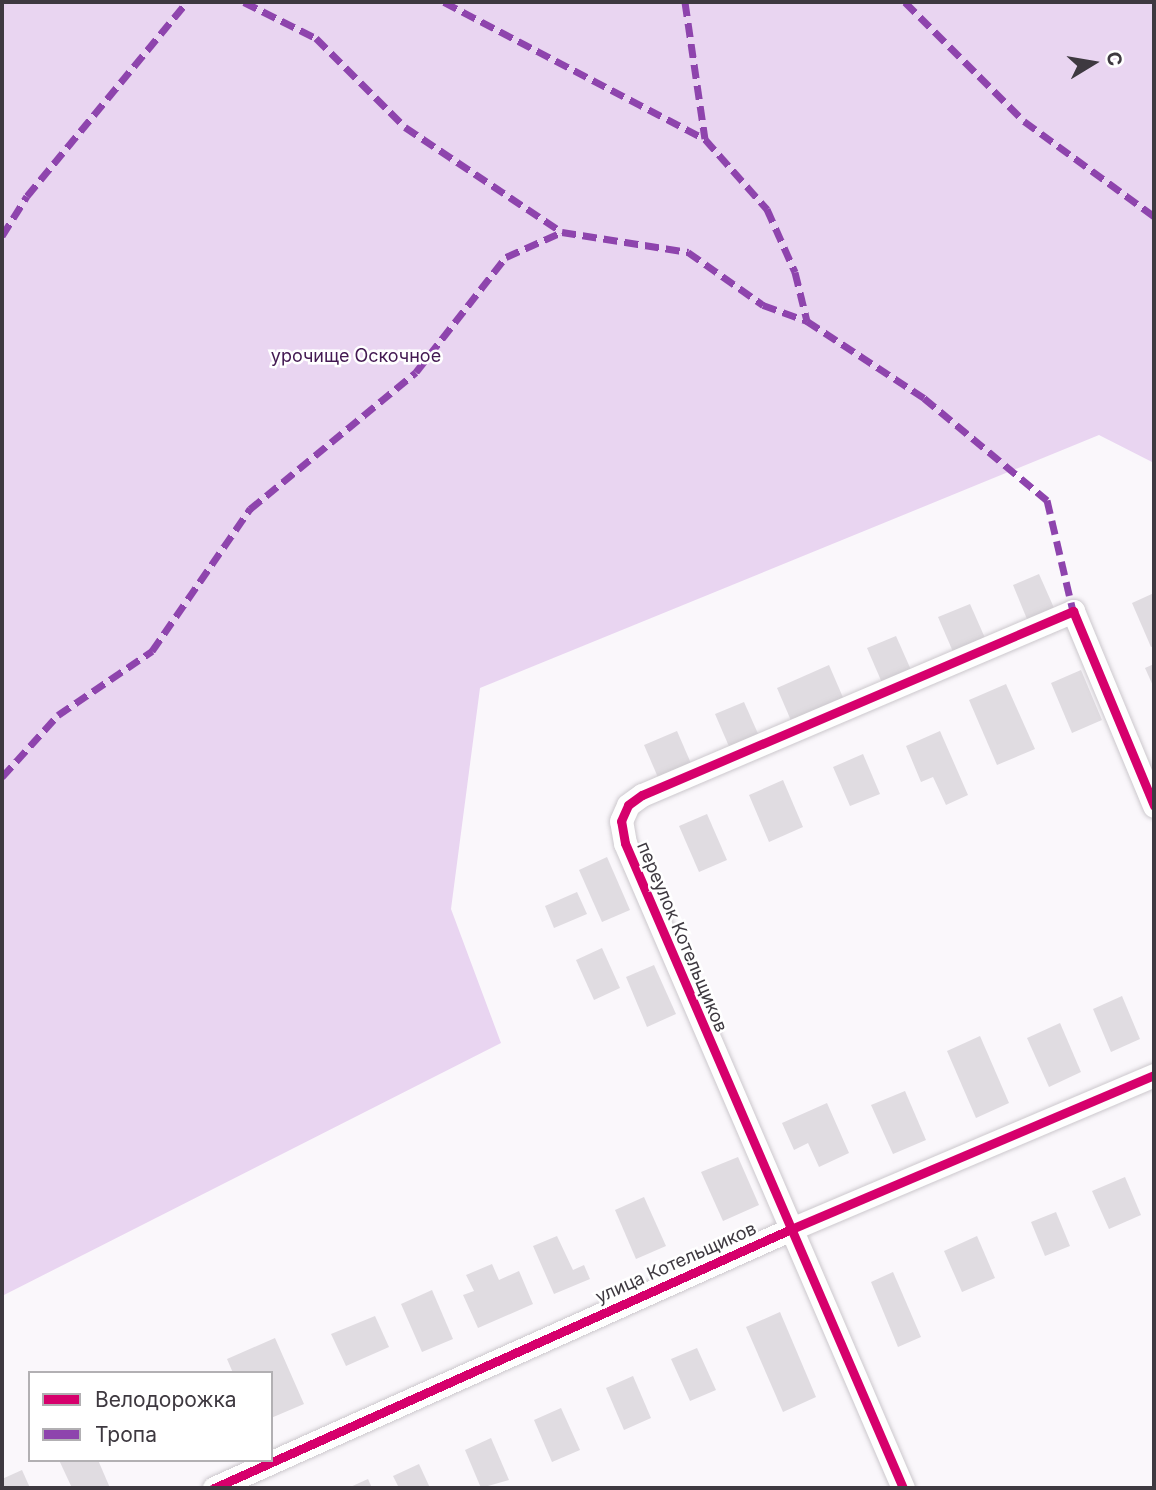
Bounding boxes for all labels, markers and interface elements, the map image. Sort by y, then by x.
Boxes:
north arrow [1058,28,1128,98]
text: С [1101,50,1127,68]
park label: урочище Оскочное [271,345,441,367]
street label: переулок Котельщиков [632,839,732,1035]
street label: улица Котельщиков [592,1218,760,1308]
legend [28,1371,273,1462]
text: Велодорожка [95,1387,237,1412]
text: Тропа [95,1422,157,1447]

